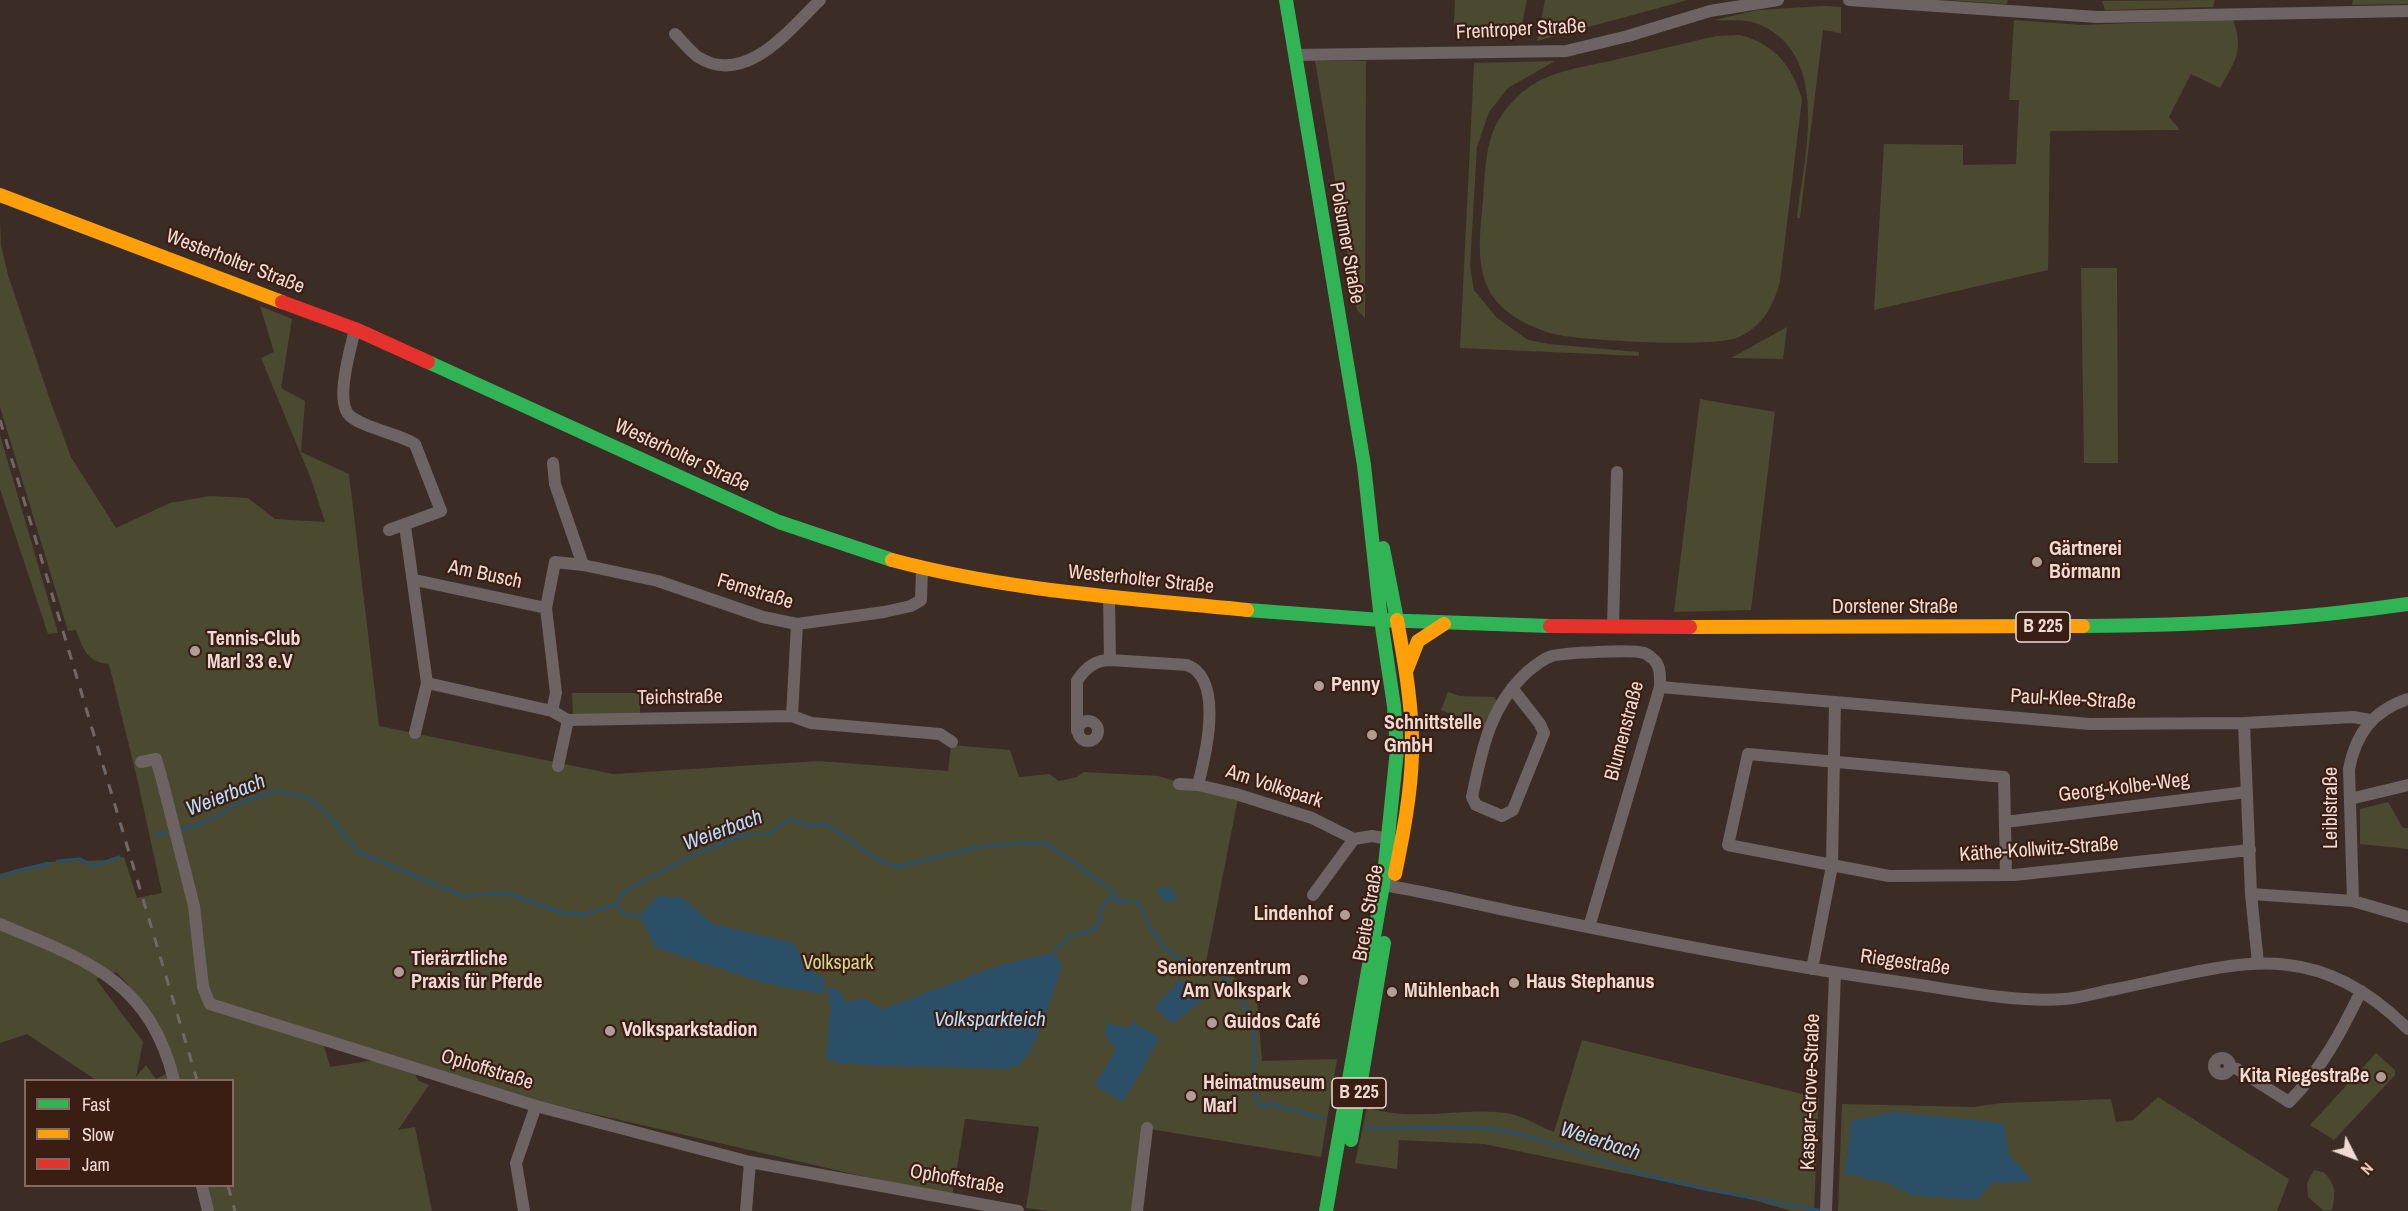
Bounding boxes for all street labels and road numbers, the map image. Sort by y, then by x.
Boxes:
street label: Frentroper Straße [1455,15,1587,45]
street label: Polsumer Straße [1323,180,1369,306]
street label: Westerholter Straße [162,225,308,299]
street label: Westerholter Straße [611,414,753,498]
street label: Am Busch [446,555,524,595]
street label: Westerholter Straße [1067,560,1215,600]
street label: Femstraße [714,569,796,615]
street label: Dorstener Straße [1832,596,1958,620]
road number: B 225 [2016,612,2070,642]
street label: Blumenstraße [1600,679,1650,783]
street label: Teichstraße [637,685,723,711]
street label: Paul-Klee-Straße [2010,685,2136,715]
street label: Am Volkspark [1223,760,1325,814]
street label: Leiblstraße [2320,767,2344,849]
street label: Georg-Kolbe-Weg [2057,768,2191,808]
street label: Käthe-Kollwitz-Straße [1959,832,2119,868]
street label: Breite Straße [1349,863,1389,963]
street label: Riegestraße [1859,945,1951,981]
street label: Kaspar-Grove-Straße [1796,1013,1826,1171]
street label: Ophoffstraße [438,1045,536,1095]
road number: B 225 [1332,1078,1386,1108]
street label: Ophoffstraße [908,1160,1006,1200]

